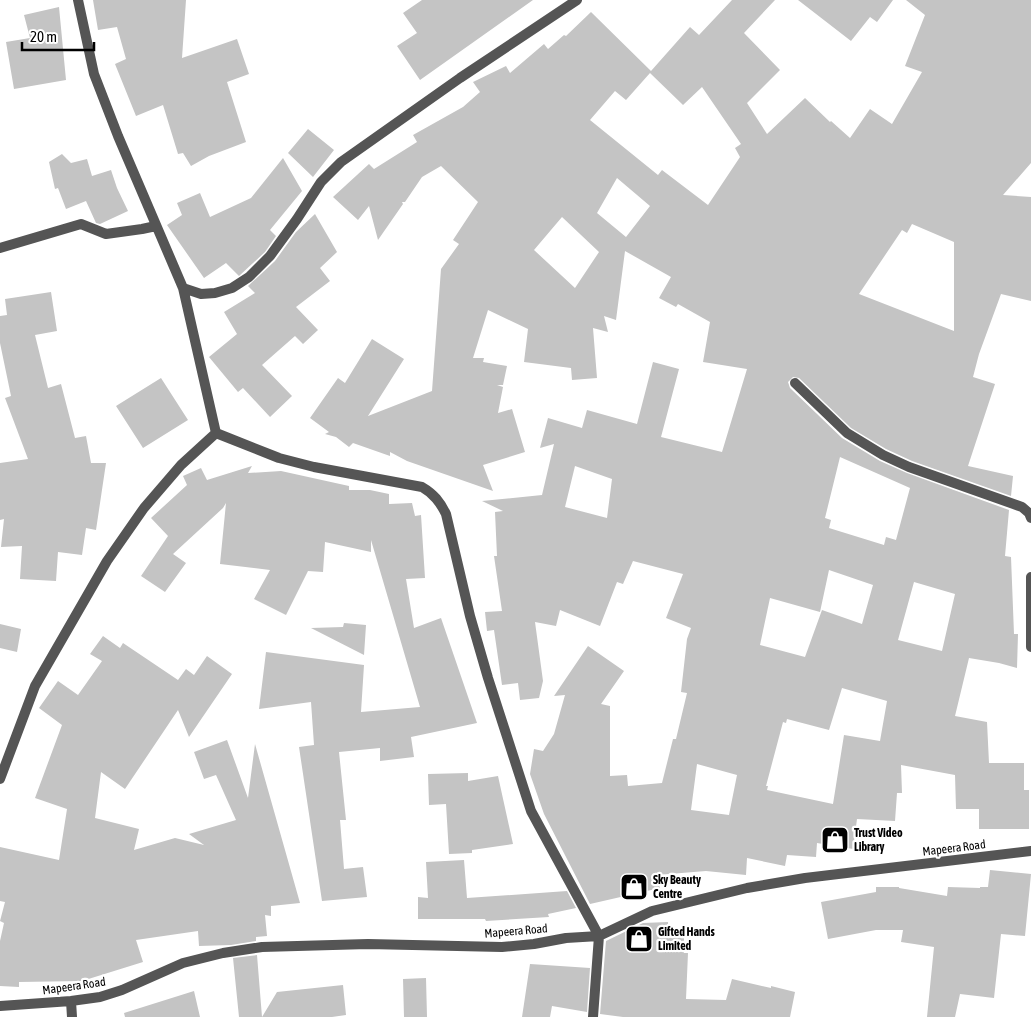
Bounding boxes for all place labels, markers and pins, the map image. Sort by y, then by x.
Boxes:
shop icon: Trust Video Library [820,825,850,855]
place label: Trust Video Library [854,826,903,854]
shop icon: Sky Beauty Centre [619,872,649,902]
place label: Sky Beauty Centre [653,873,701,901]
shop icon: Gifted Hands Limited [624,924,654,954]
place label: Gifted Hands Limited [658,925,716,953]

